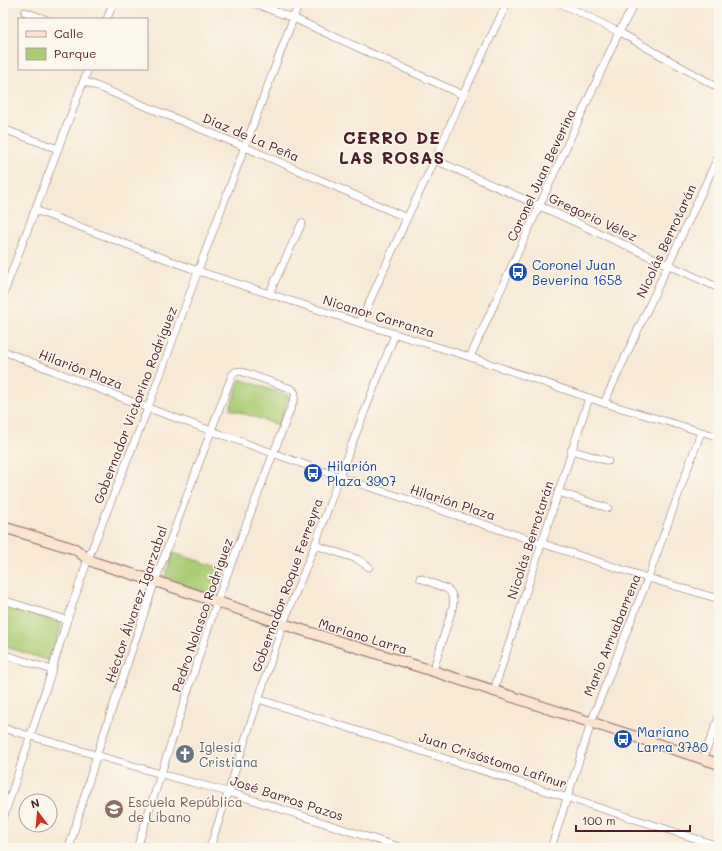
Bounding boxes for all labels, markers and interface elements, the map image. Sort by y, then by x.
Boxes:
legend [18,18,148,70]
text: Calle [54,25,84,41]
text: Parque [54,45,97,61]
street label: Coronel Juan Beverina [502,106,579,244]
street label: Díaz de La Peña [200,109,302,165]
district label: CERRO DE LAS ROSAS [339,126,445,168]
street label: Nicolás Berrotarán [632,181,699,300]
street label: Gregorio Vélez [546,189,640,244]
place label: Coronel Juan Beverina 1658 [532,256,622,288]
bus stop icon: Coronel Juan Beverina 1658 [507,261,529,283]
street label: Nicanor Carranza [321,290,437,341]
street label: Gobernador Victorino Rodríguez [89,304,180,506]
street label: Hilarión Plaza [37,345,126,392]
place label: Hilarión Plaza 3907 [327,457,396,489]
bus stop icon: Hilarión Plaza 3907 [302,462,324,484]
street label: Nicolás Berrotarán [502,479,557,601]
street label: Hilarión Plaza [408,480,498,523]
street label: Gobernador Roque Ferreyra [247,496,326,674]
street label: Héctor Álvarez Igarzabal [101,523,170,685]
street label: Pedro Nolasco Rodríguez [167,536,236,694]
street label: Mario Arruabarrena [579,571,644,699]
street label: Mariano Larra [317,614,410,657]
place label: Mariano Larra 3780 [637,723,708,755]
street label: Juan Crisóstomo Lafinur [417,728,569,791]
bus stop icon: Mariano Larra 3780 [612,728,634,750]
place label: Iglesia Cristiana [199,738,258,770]
church icon: Iglesia Cristiana [174,743,196,765]
street label: José Barros Pazos [228,771,346,824]
north arrow [18,793,58,833]
place label: Escuela República de Líbano [128,793,243,825]
text: N [29,795,41,811]
school or university icon: Escuela República de Líbano [103,798,125,820]
scale bar [576,807,690,833]
text: 100 m [582,812,616,828]

